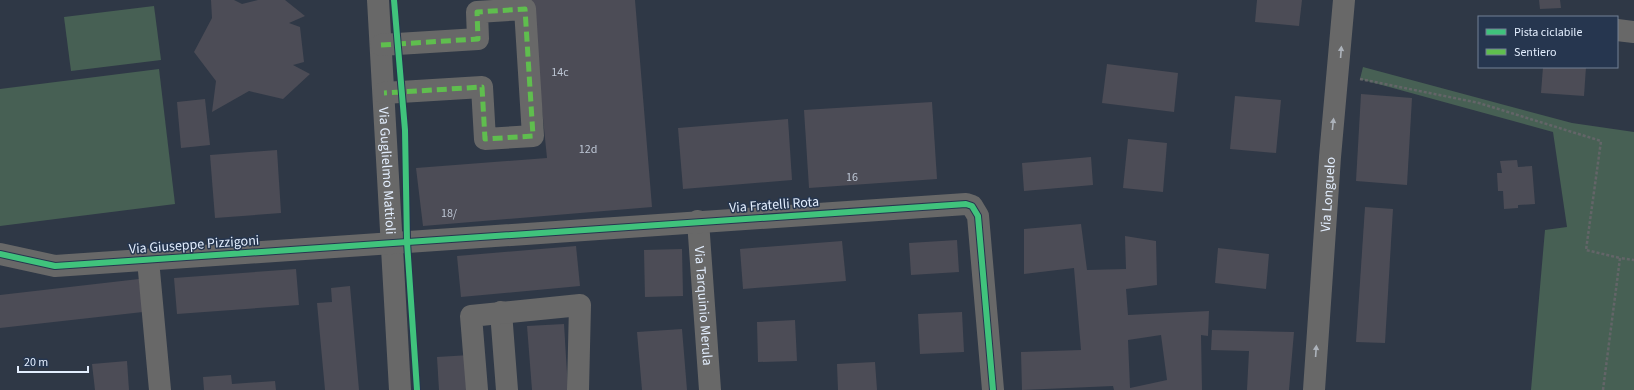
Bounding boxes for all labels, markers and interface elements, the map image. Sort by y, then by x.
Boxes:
legend [1478,16,1618,68]
text: Pista ciclabile [1514,24,1582,41]
text: Sentiero [1514,44,1556,61]
one-way arrow [1337,46,1344,58]
house number: 14c [551,64,569,81]
street label: Via Guglielmo Mattioli [373,106,400,235]
one-way arrow [1330,118,1337,130]
house number: 12d [579,141,597,158]
street label: Via Longuelo [1316,156,1341,233]
house number: 16 [846,169,858,186]
street label: Via Fratelli Rota [728,192,820,218]
house number: 18/ [441,205,458,222]
street label: Via Giuseppe Pizzigoni [128,230,260,260]
street label: Via Tarquinio Merula [689,246,717,366]
one-way arrow [1313,345,1320,357]
scale bar [18,348,88,374]
text: 20 m [24,354,48,371]

